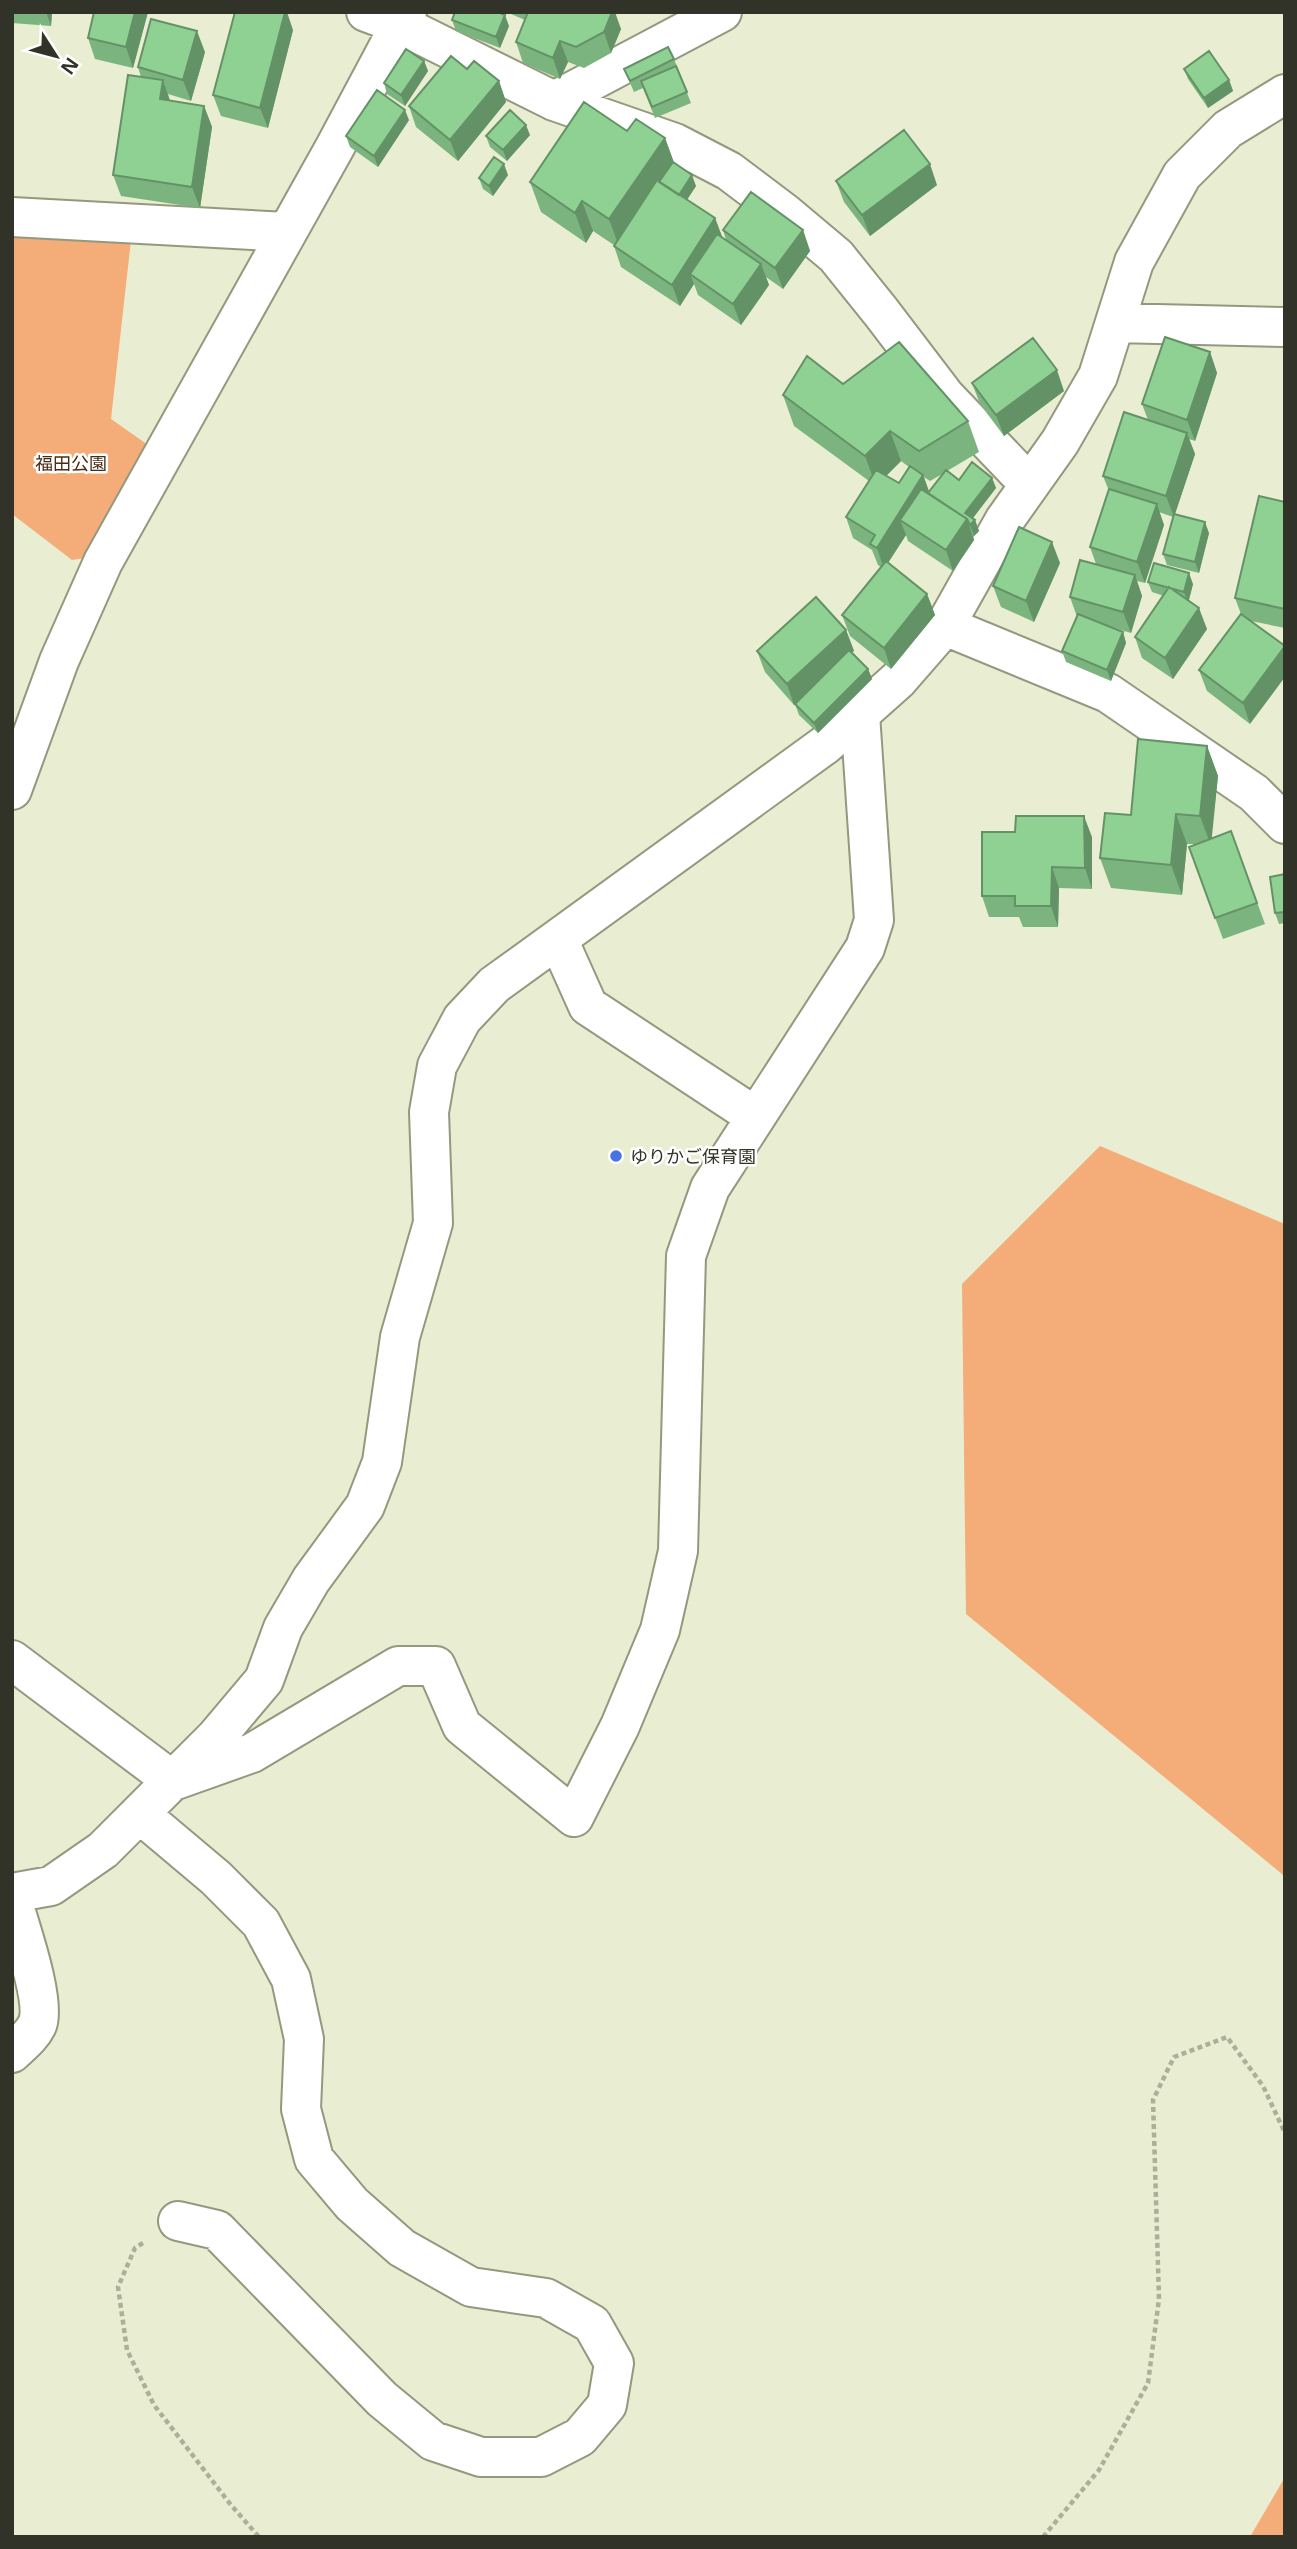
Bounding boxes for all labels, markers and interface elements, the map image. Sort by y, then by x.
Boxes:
north arrow [21,21,91,91]
text: N [55,52,85,80]
park label: 福田公園 [35,451,107,475]
place label: ゆりかご保育園 [630,1144,756,1168]
marker: ゆりかご保育園 [608,1148,624,1164]

